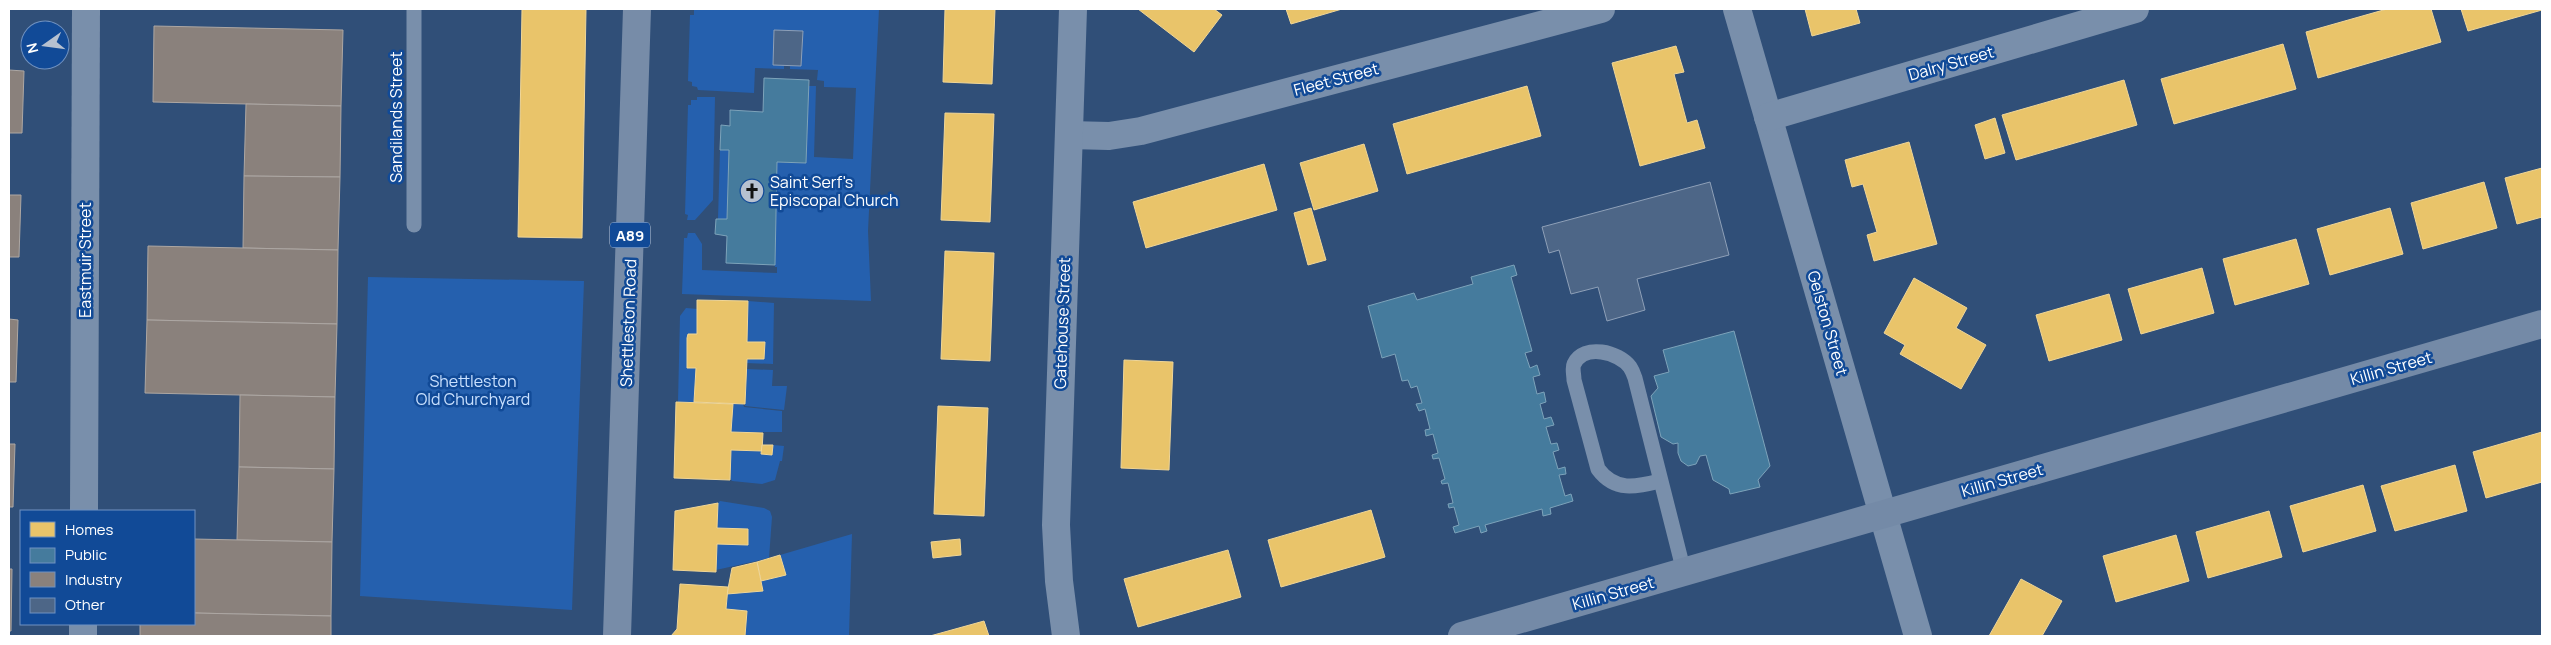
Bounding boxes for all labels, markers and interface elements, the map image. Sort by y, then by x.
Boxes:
north arrow [20,20,70,70]
street label: Dalry Street [1906,40,1996,86]
text: N [21,41,42,55]
street label: Sandilands Street [385,51,407,183]
street label: Fleet Street [1291,57,1381,101]
place label: Saint Serf's Episcopal Church [770,171,899,211]
church icon: Saint Serf's Episcopal Church [739,178,765,204]
street label: Eastmuir Street [74,202,96,318]
road number: A89 [610,222,650,248]
street label: Gatehouse Street [1049,257,1075,389]
street label: Shettleston Road [615,259,641,387]
street label: Gelston Street [1803,268,1853,378]
street label: Killin Street [2348,346,2434,390]
park label: Shettleston Old Churchyard [416,370,530,410]
street label: Killin Street [1959,458,2045,502]
legend [20,510,195,625]
text: Homes [65,519,114,540]
text: Public [65,544,107,565]
text: Industry [65,569,122,590]
street label: Killin Street [1570,571,1656,615]
text: Other [65,594,106,615]

